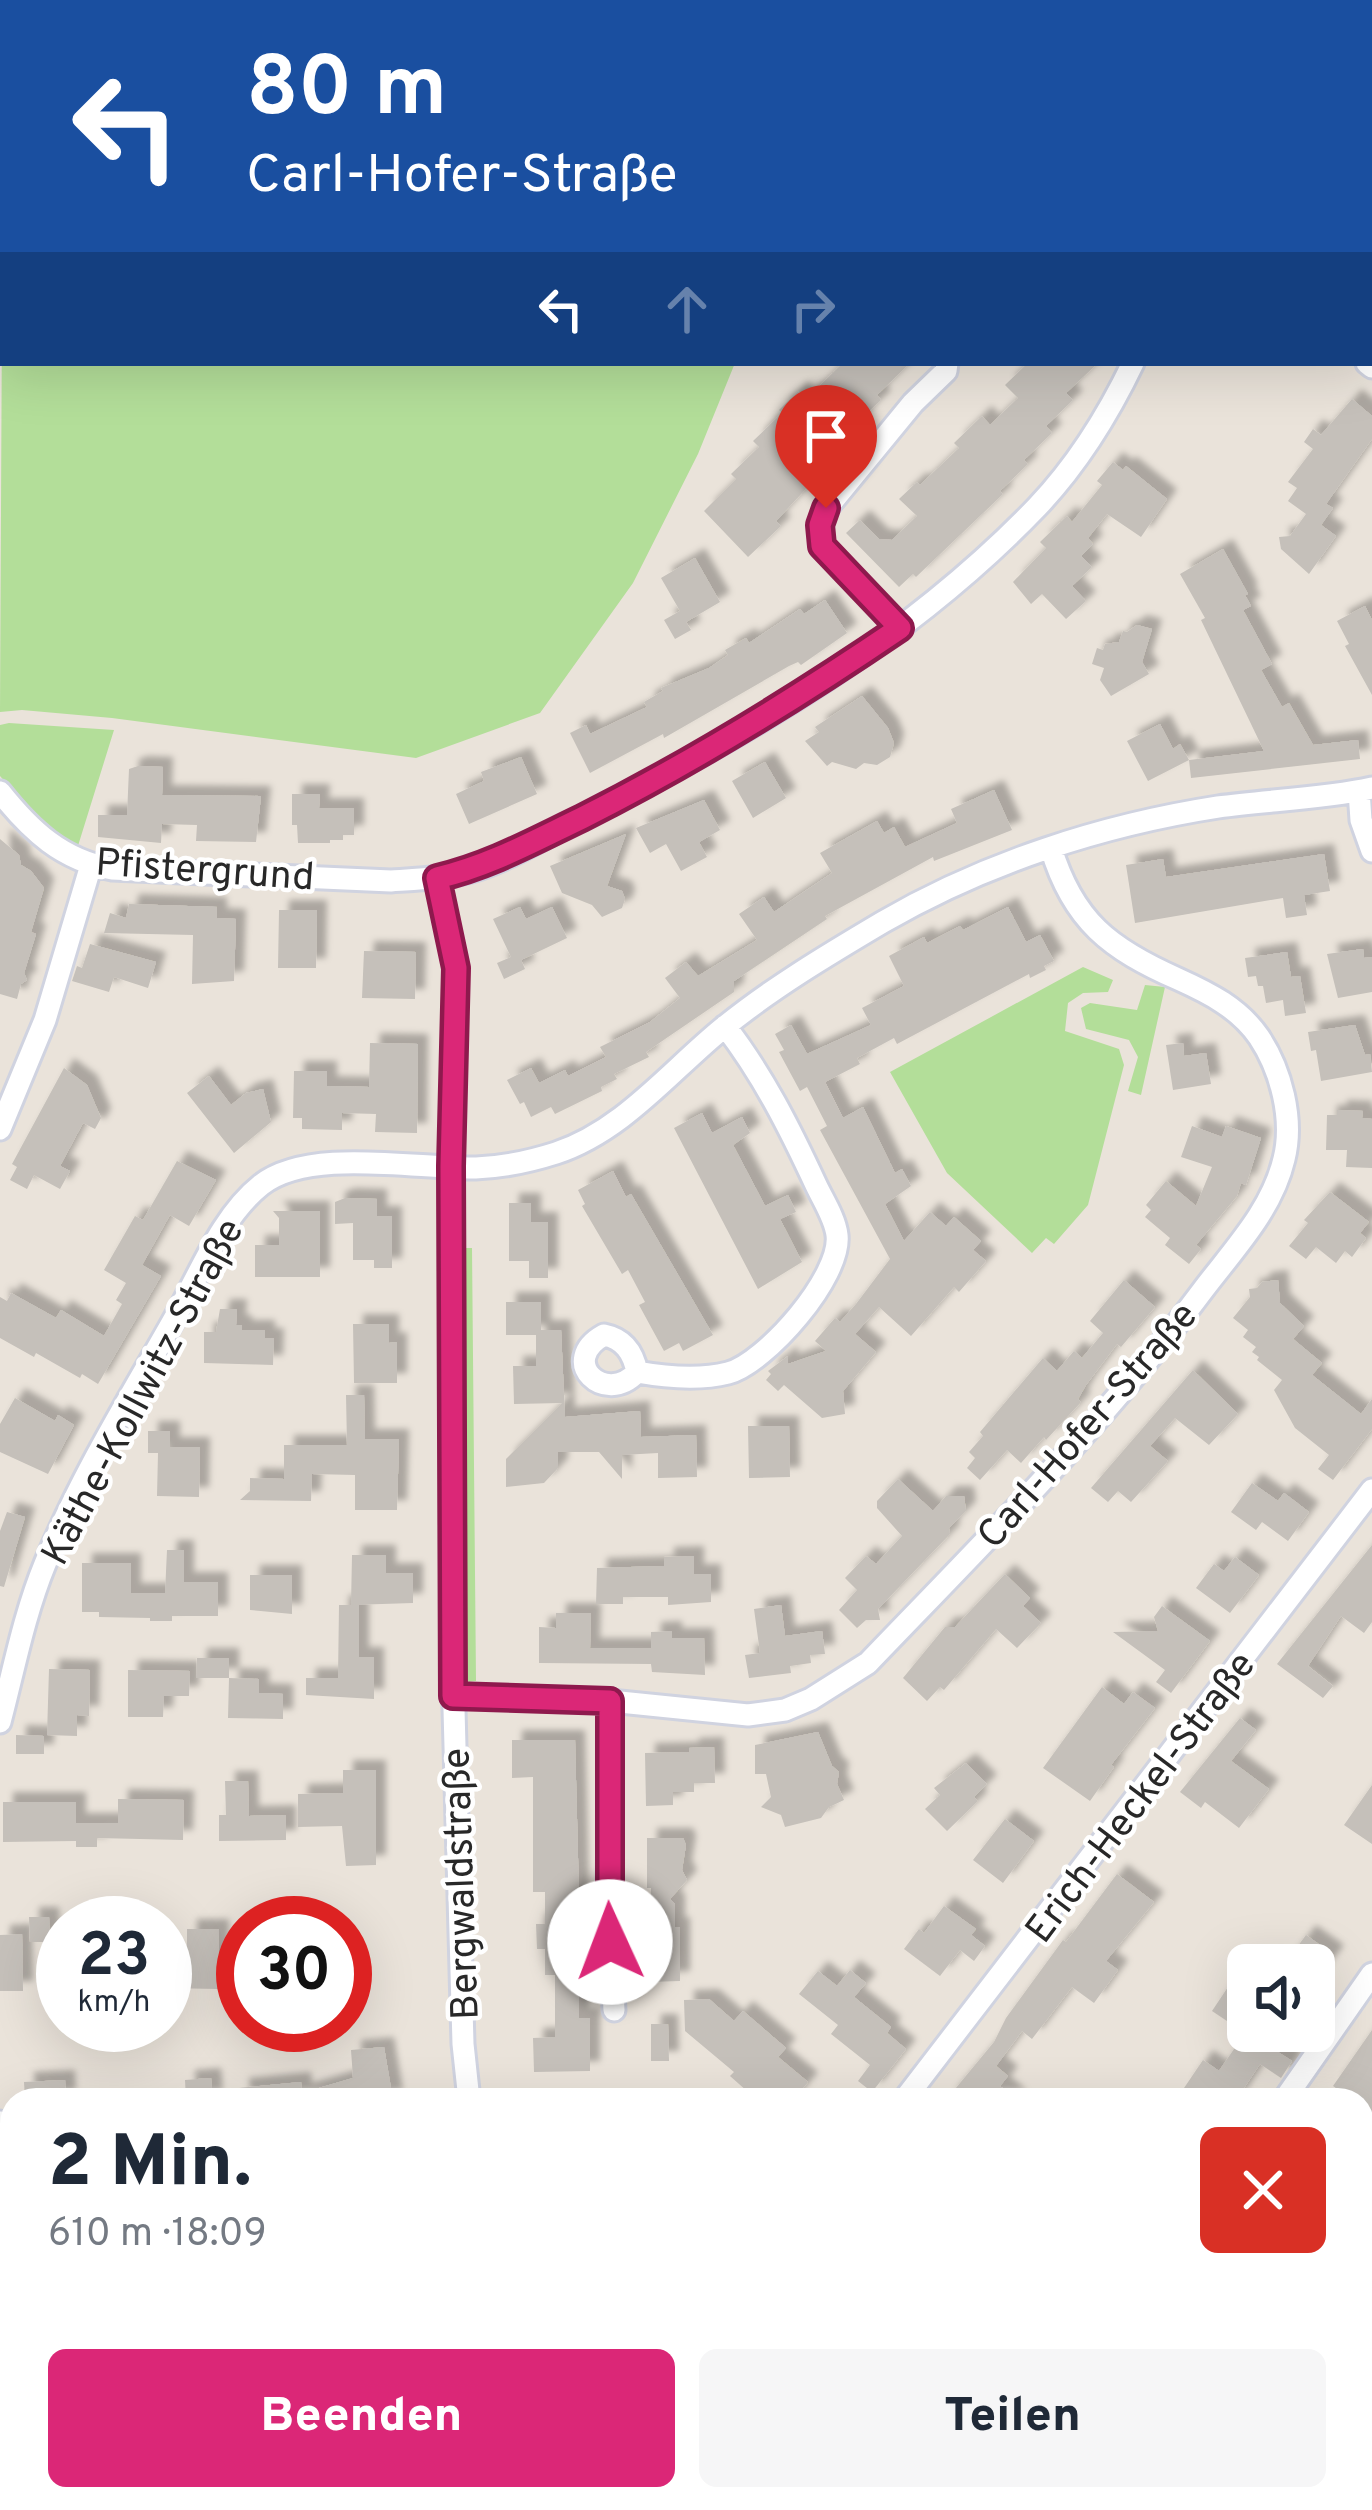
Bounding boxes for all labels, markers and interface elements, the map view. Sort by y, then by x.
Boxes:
text: 80 m [246,39,447,145]
icon: left [48,48,204,204]
text: Carl-Hofer-Straße [246,143,678,212]
icon: left [528,276,594,342]
icon: ahead [654,276,720,342]
icon: right [780,276,846,342]
pin [775,385,877,508]
icon: arrive [793,403,859,469]
street label: Pfistergrund [94,840,316,905]
street label: Käthe-Kollwitz-Straße [33,1211,257,1575]
street label: Carl-Hofer-Straße [969,1293,1210,1561]
street label: Erich-Heckel-Straße [1017,1643,1268,1954]
street label: Bergwaldstraße [434,1747,493,2021]
position arrow [547,1879,673,2005]
speed limit sign: 30 [216,1896,372,2052]
text: 23 [78,1921,150,1997]
map controls [1227,1944,1335,2052]
button: sound [1227,1944,1335,2052]
text: km/h [78,1985,150,2022]
text: 2 Min. [48,2120,252,2212]
button: close [1200,2127,1326,2253]
text: 610 m · 18:09 [48,2211,267,2260]
button: Beenden [48,2349,675,2487]
button: Teilen [699,2349,1326,2487]

